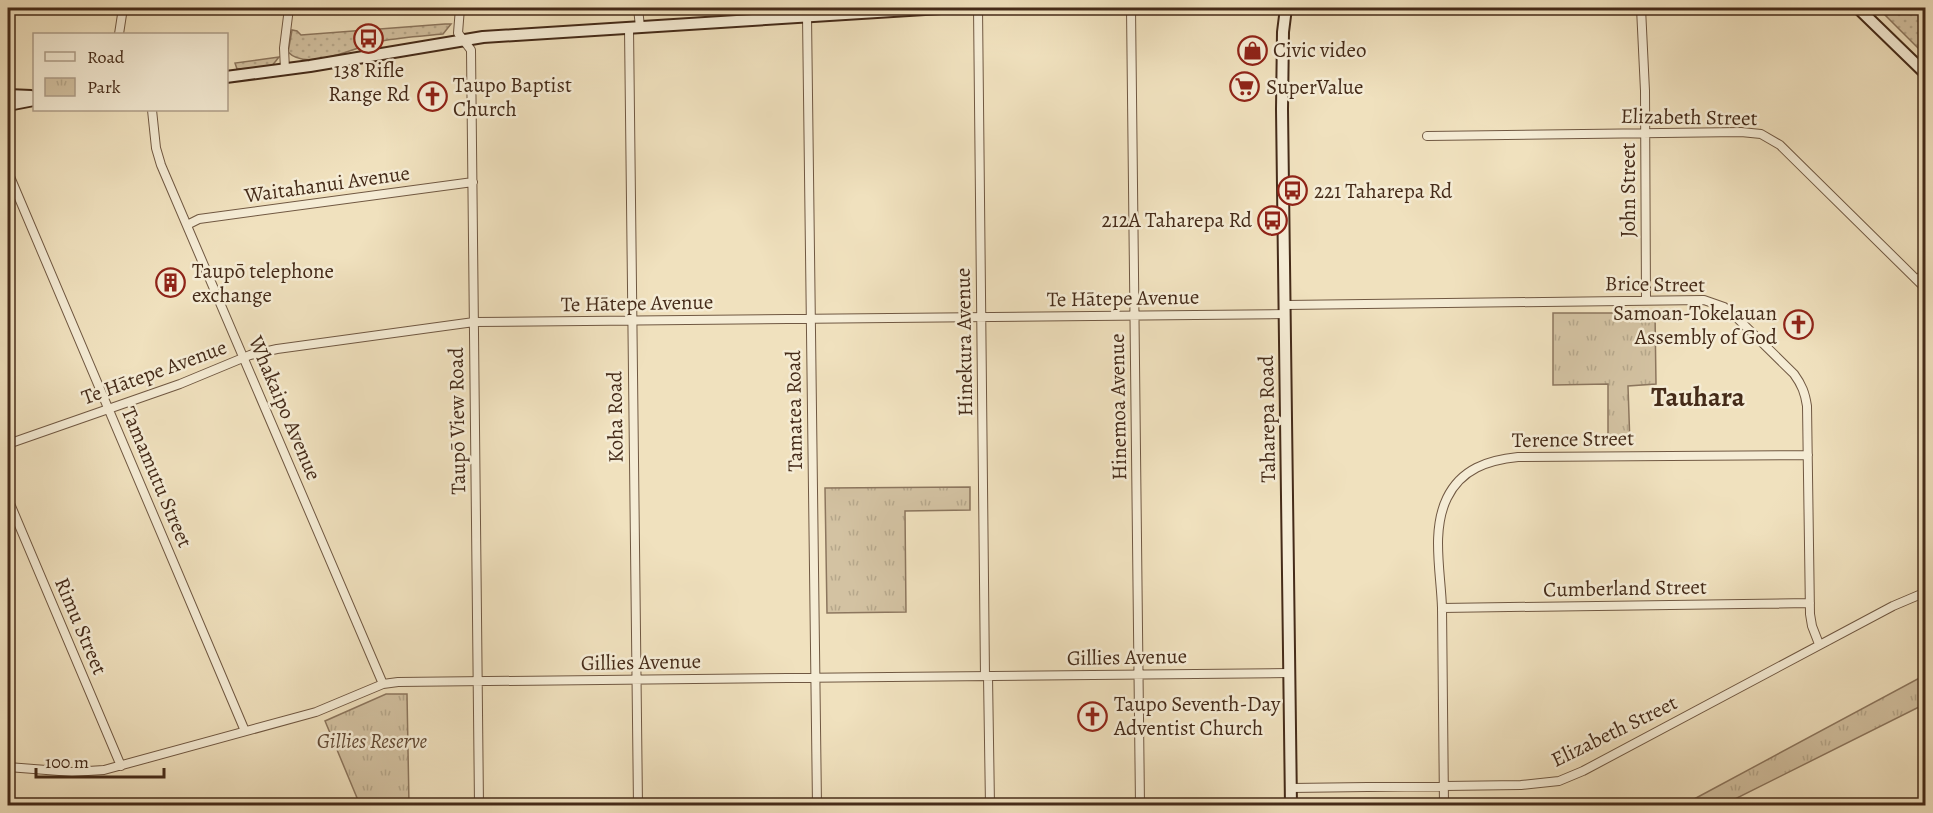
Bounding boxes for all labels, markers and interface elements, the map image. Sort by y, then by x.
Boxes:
bus stop icon: 138 Rifle Range Rd [353,23,385,55]
legend [33,33,228,111]
shop icon: Civic video [1236,34,1268,66]
place label: Civic video [1273,36,1366,64]
text: Road [87,45,125,69]
place label: 138 Rifle Range Rd [328,56,410,108]
place label: Taupo Baptist Church [453,71,572,123]
supermarket icon: SuperValue [1229,71,1261,103]
place label: SuperValue [1266,73,1363,101]
text: Park [87,75,121,99]
church icon: Taupo Baptist Church [416,81,448,113]
street label: Elizabeth Street [1620,102,1758,132]
street label: John Street [1614,142,1642,238]
street label: Waitahanui Avenue [241,159,412,210]
bus stop icon: 221 Taharepa Rd [1277,175,1309,207]
place label: 221 Taharepa Rd [1314,177,1453,205]
bus stop icon: 212A Taharepa Rd [1257,204,1289,236]
place label: 212A Taharepa Rd [1101,206,1253,234]
place label: Taupō telephone exchange [192,257,334,309]
building icon: Taupō telephone exchange [155,267,187,299]
street label: Hinekura Avenue [949,267,979,417]
street label: Brice Street [1605,269,1705,299]
street label: Te Hātepe Avenue [1047,283,1199,313]
street label: Te Hātepe Avenue [561,288,713,318]
place label: Samoan-Tokelauan Assembly of God [1613,299,1778,351]
church icon: Samoan-Tokelauan Assembly of God [1782,309,1814,341]
street label: Whakaipo Avenue [242,331,328,485]
street label: Te Hātepe Avenue [78,333,230,411]
street label: Hinemoa Avenue [1103,333,1133,481]
street label: Taupō View Road [442,346,472,495]
street label: Tamatea Road [779,349,809,472]
street label: Taharepa Road [1252,354,1282,483]
street label: Koha Road [600,370,630,463]
district label: Tauhara [1651,379,1745,415]
street label: Tamamutu Street [115,402,199,552]
street label: Terence Street [1512,424,1634,454]
street label: Rimu Street [48,573,114,679]
street label: Cumberland Street [1543,573,1707,603]
street label: Gillies Avenue [1067,642,1187,672]
street label: Gillies Avenue [581,647,701,677]
street label: Elizabeth Street [1546,688,1682,774]
place label: Taupo Seventh-Day Adventist Church [1113,690,1281,742]
church icon: Taupo Seventh-Day Adventist Church [1077,700,1109,732]
park label: Gillies Reserve [317,727,428,755]
scale bar [36,741,164,779]
text: 100 m [45,750,89,774]

